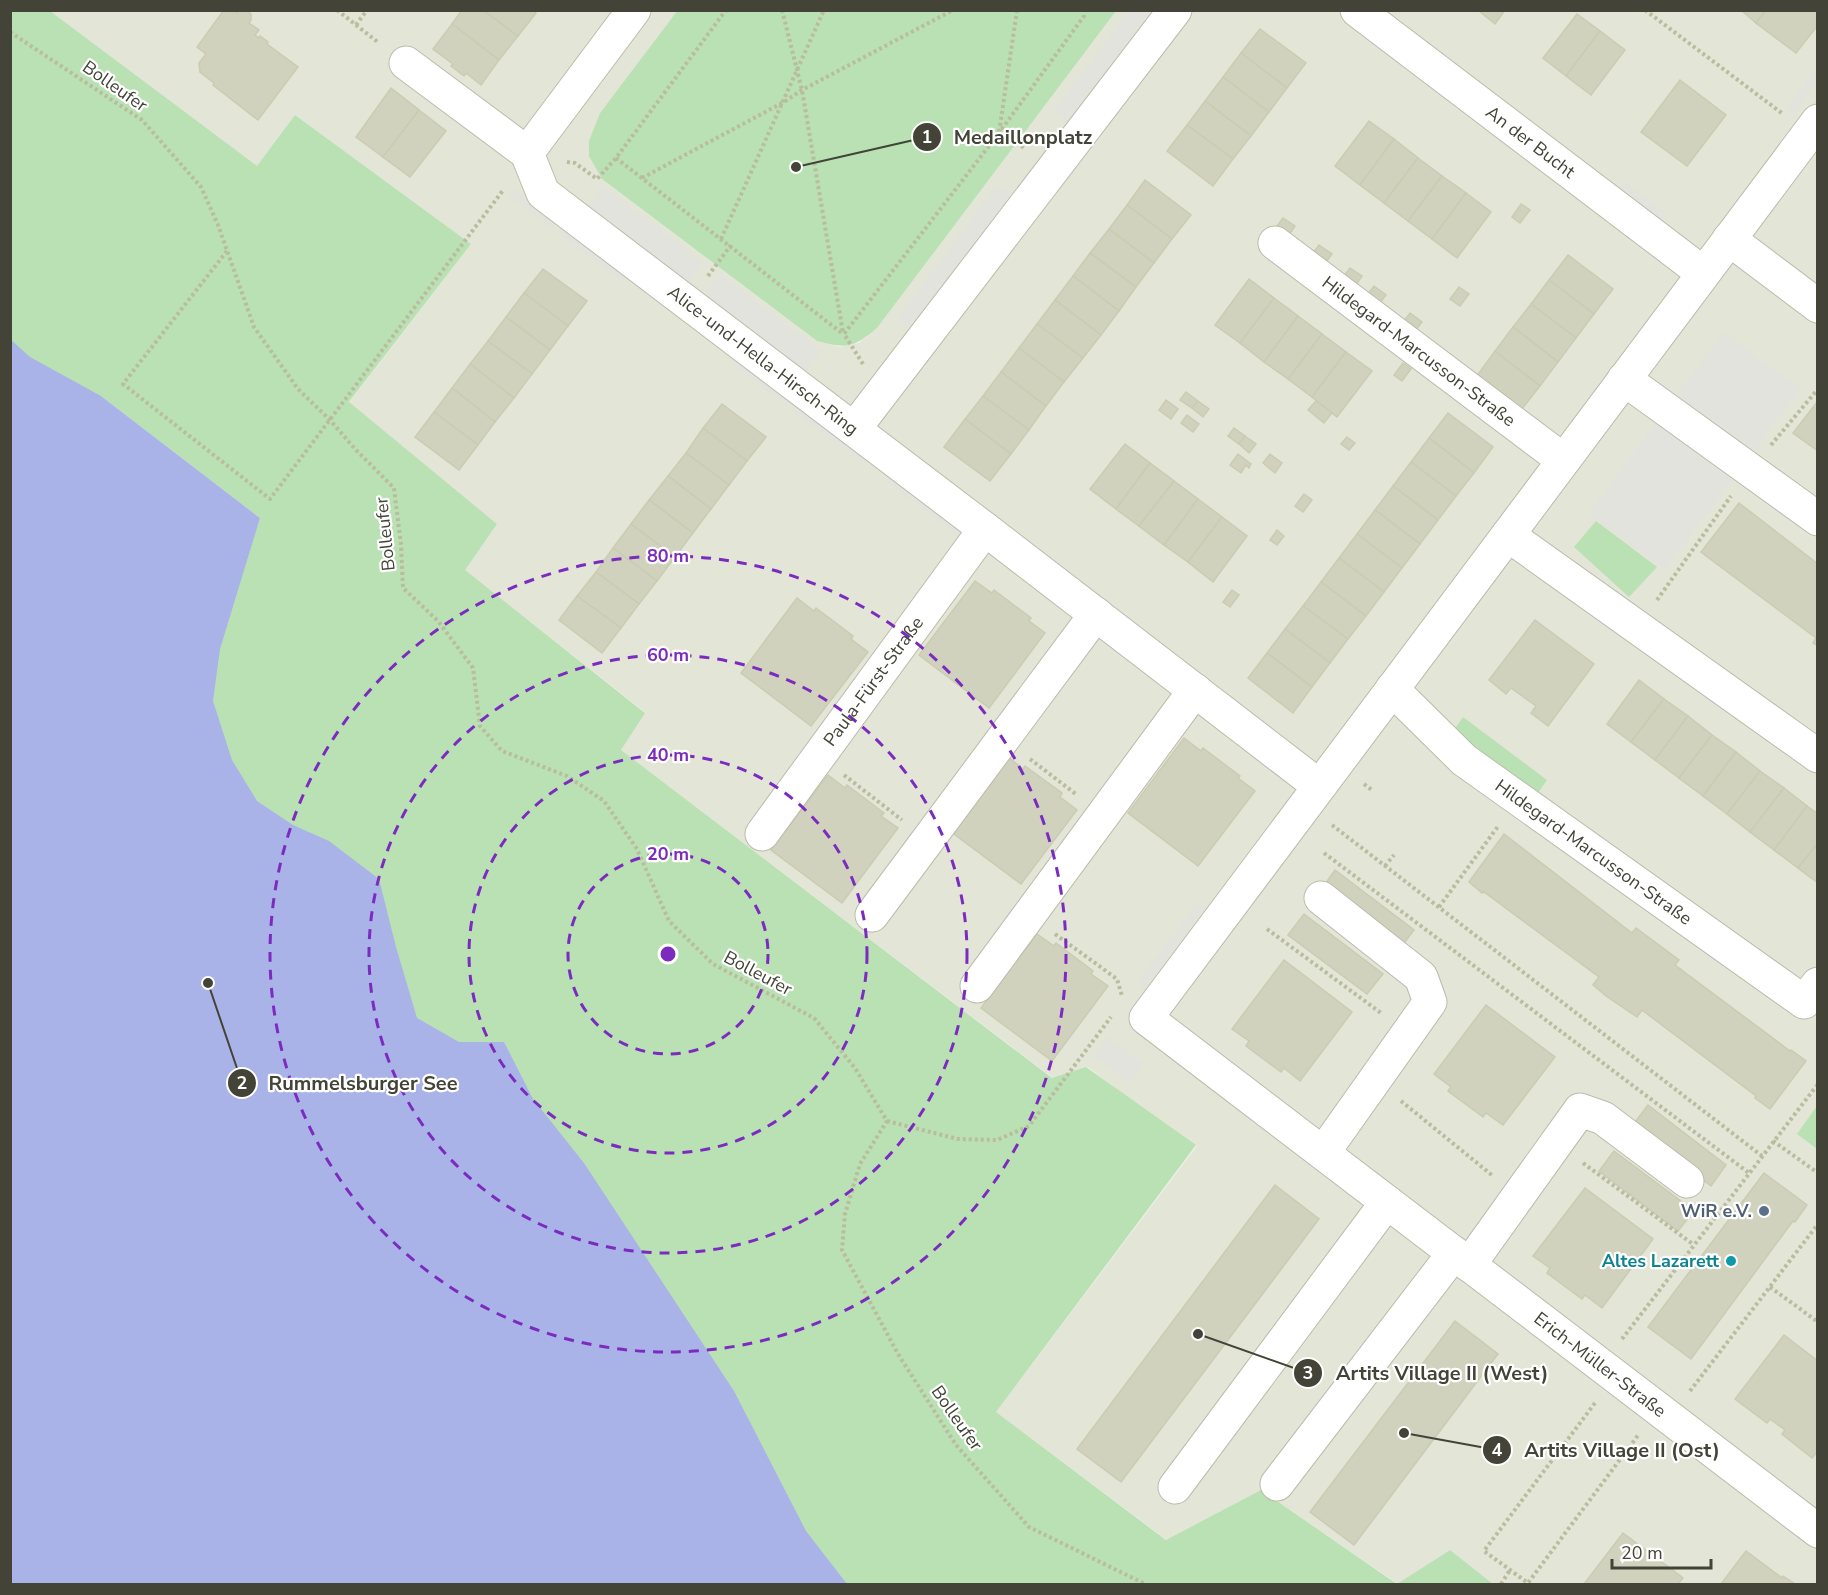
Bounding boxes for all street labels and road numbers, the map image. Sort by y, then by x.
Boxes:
street label: Bolleufer [78,55,153,117]
street label: An der Bucht [1481,100,1581,184]
street label: Hildegard-Marcusson-Straße [1317,271,1520,432]
street label: Alice-und-Hella-Hirsch-Ring [663,280,863,441]
street label: Bolleufer [369,495,401,572]
street label: Paula-Fürst-Straße [818,612,929,751]
street label: Hildegard-Marcusson-Straße [1490,774,1697,930]
street label: Bolleufer [720,945,797,1001]
street label: Erich-Müller-Straße [1529,1306,1671,1423]
street label: Bolleufer [926,1381,988,1456]

